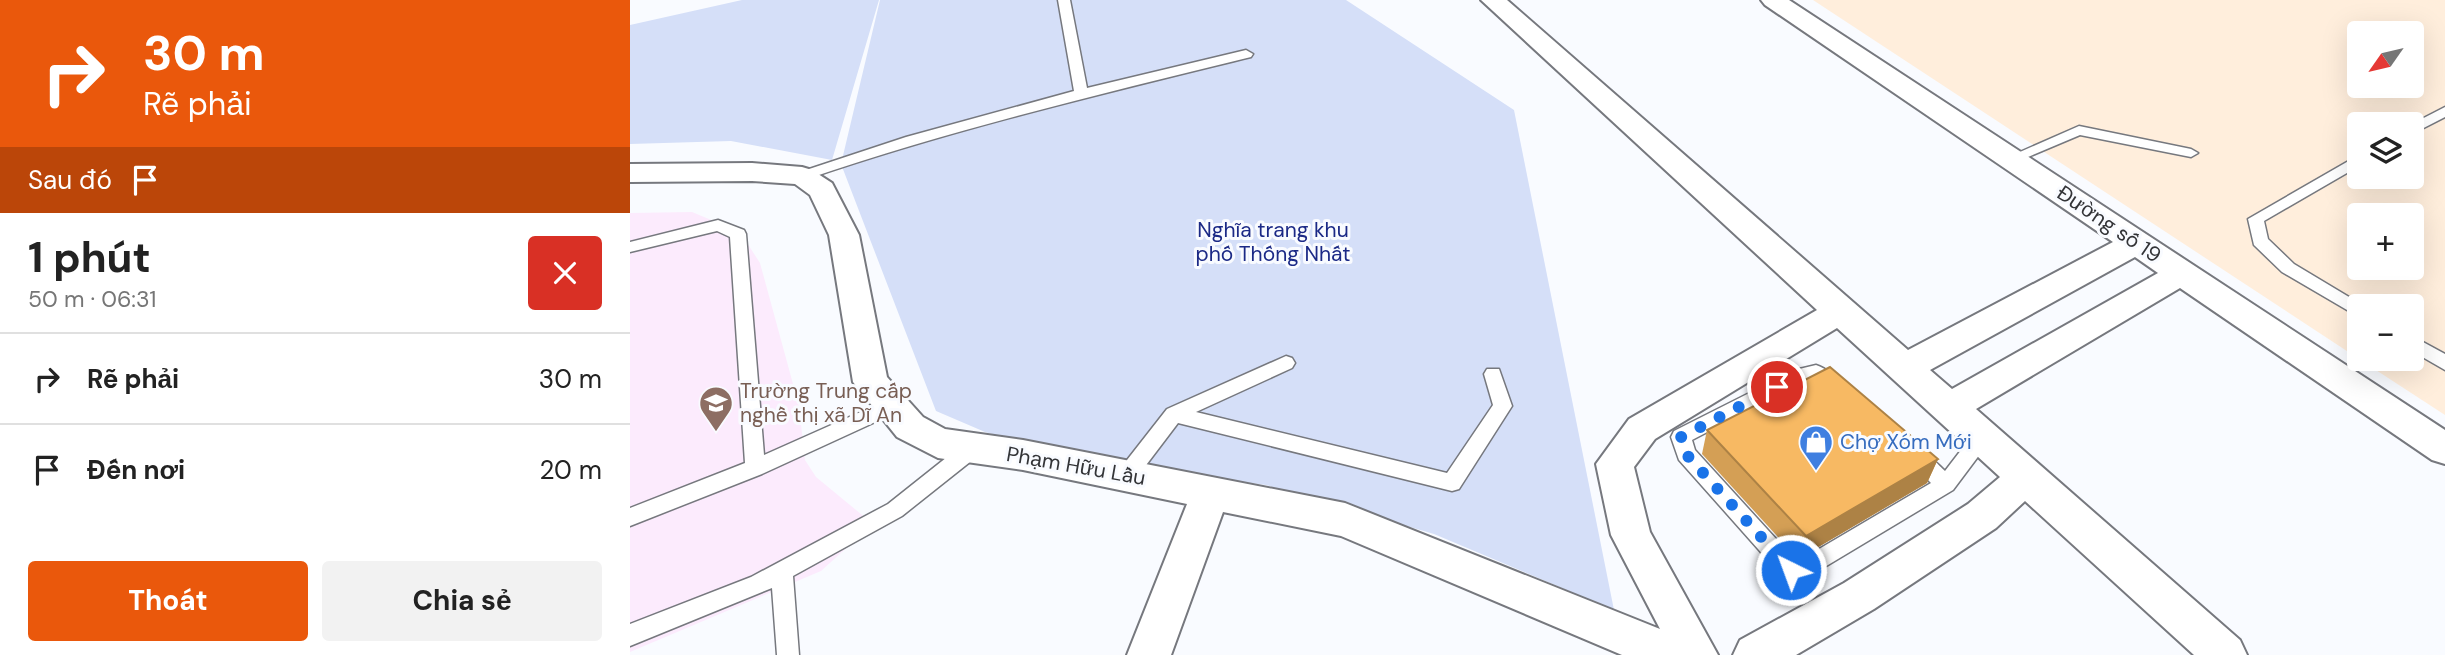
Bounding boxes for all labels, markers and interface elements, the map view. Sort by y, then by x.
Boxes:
text: 30 m [143,21,265,85]
north arrow [2347,21,2424,98]
map controls [2347,21,2424,371]
icon: right [28,28,119,119]
text: Rẽ phải [143,83,252,125]
button: layers [2347,112,2424,189]
icon: arrive [126,161,164,199]
text: Sau đó [28,163,112,197]
street label: Đường số 19 [2051,179,2167,269]
button: + [2347,203,2424,280]
park label: Nghĩa trang khu phố Thống Nhất [1196,216,1350,268]
text: 1 phút [28,230,151,285]
button: close [528,236,602,310]
text: 50 m · 06:31 [28,284,156,314]
button: − [2347,294,2424,371]
pin [1747,357,1807,417]
icon: right [28,360,66,398]
text: Rẽ phải [87,362,179,396]
text: 30 m [539,362,602,396]
icon: arrive [1758,368,1796,406]
place label: Trường Trung cấp nghề thị xã Dĩ An [740,377,912,429]
school or university icon: Trường Trung cấp nghề thị xã Dĩ An [697,384,735,433]
shop icon: Chợ Xóm Mới [1797,423,1835,472]
place label: Chợ Xóm Mới [1840,428,1972,456]
street label: Phạm Hữu Lầu [1004,440,1148,492]
icon: arrive [28,451,66,489]
text: Đến nơi [87,453,185,487]
text: 20 m [539,453,602,487]
position arrow [1754,533,1828,607]
button: Thoát [28,561,308,641]
button: Chia sẻ [322,561,602,641]

